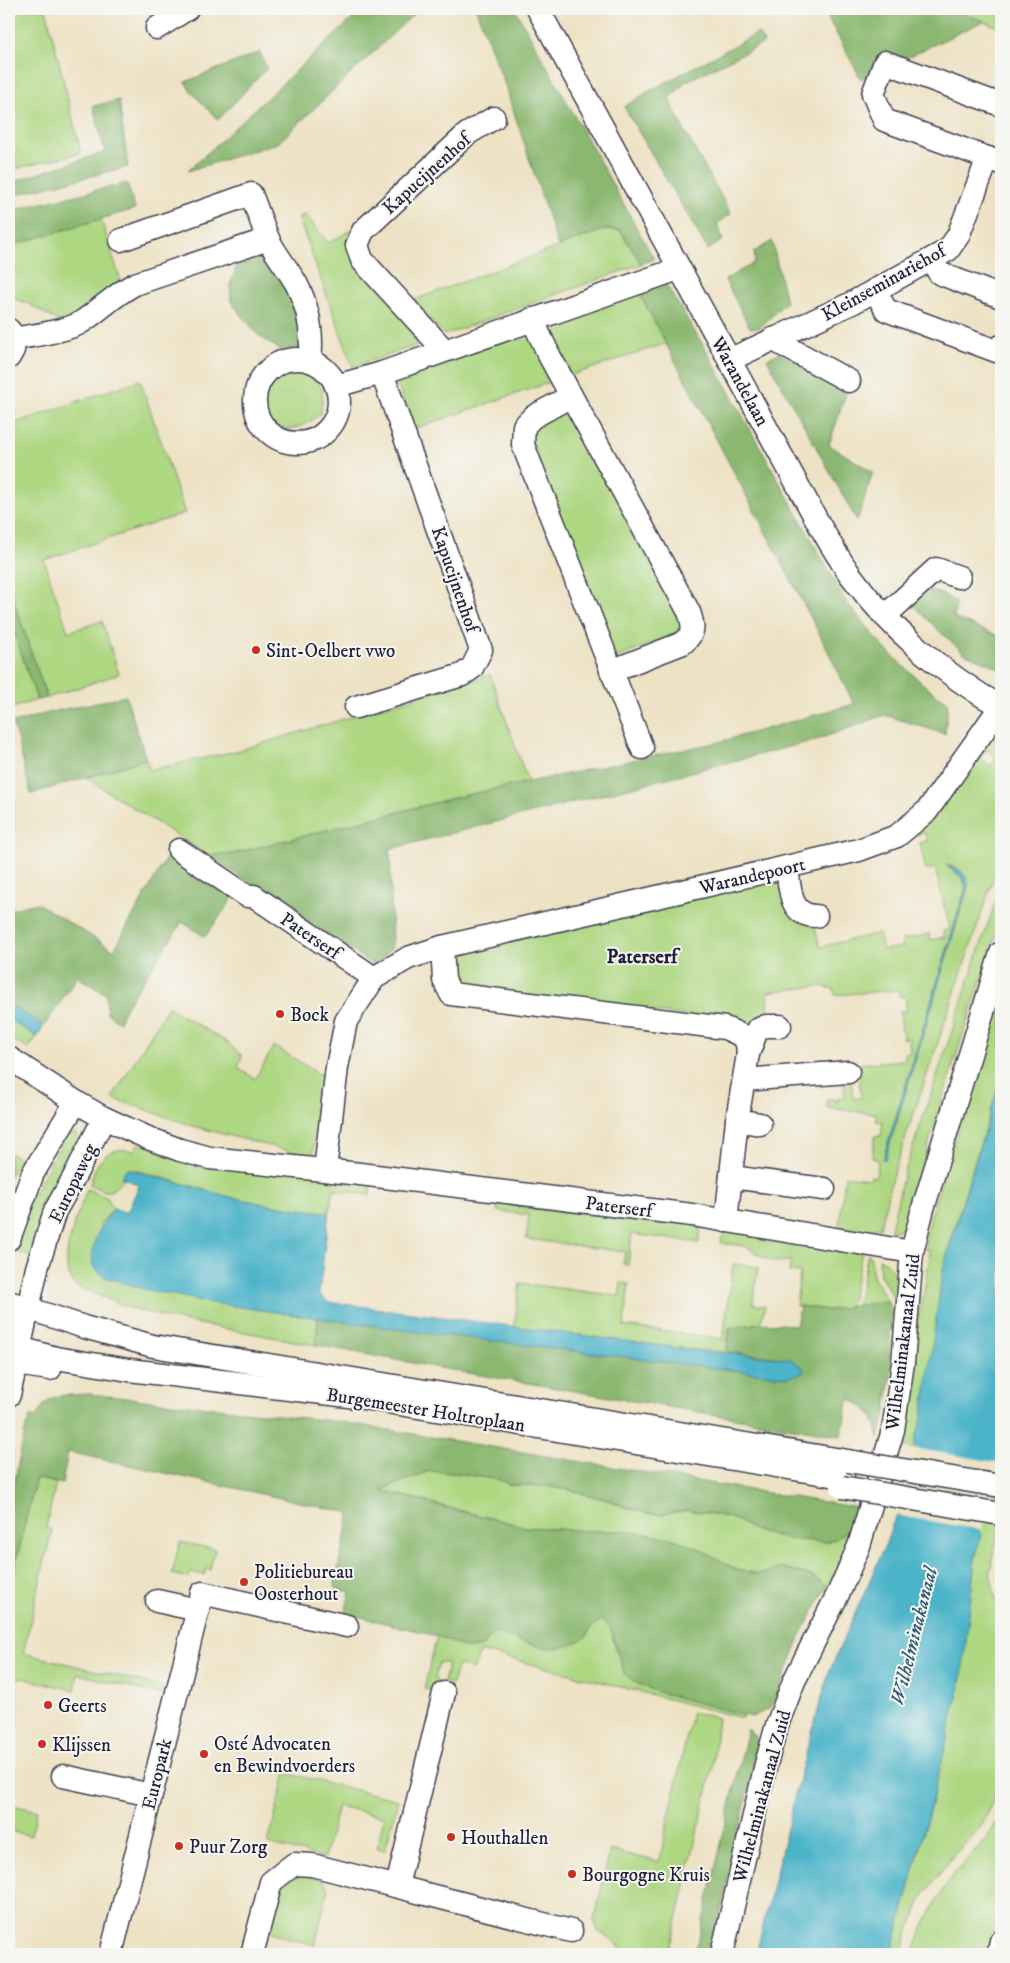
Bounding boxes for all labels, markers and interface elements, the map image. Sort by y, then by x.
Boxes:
street label: Kapucijnenhof [378,127,478,220]
street label: Kleinseminariehof [818,238,952,327]
street label: Warandelaan [705,332,774,430]
street label: Kapucijnenhof [426,523,484,638]
place label: Sint-Oelbert vwo [266,640,395,663]
marker: Sint-Oelbert vwo [250,644,262,656]
street label: Warandepoort [696,853,807,900]
street label: Paterserf [276,908,347,966]
district label: Paterserf [606,945,681,970]
place label: Bock [290,1004,329,1027]
marker: Bock [274,1008,286,1020]
street label: Europaweg [44,1139,103,1227]
street label: Paterserf [584,1192,657,1223]
street label: Wilhelminakanaal Zuid [881,1252,926,1433]
street label: Burgemeester Holtroplaan [325,1383,527,1438]
place label: Politiebureau Oosterhout [254,1561,353,1606]
water label: Wilhelminakanaal [885,1563,944,1708]
marker: Politiebureau Oosterhout [238,1576,250,1588]
place label: Geerts [58,1695,107,1718]
marker: Geerts [42,1699,54,1711]
street label: Wilhelminakanaal Zuid [728,1707,797,1886]
place label: Osté Advocaten en Bewindvoerders [214,1733,355,1778]
place label: Klijssen [52,1734,111,1757]
street label: Europark [137,1736,178,1813]
marker: Klijssen [36,1738,48,1750]
marker: Osté Advocaten en Bewindvoerders [198,1748,210,1760]
place label: Houthallen [461,1827,548,1850]
marker: Houthallen [445,1831,457,1843]
place label: Puur Zorg [189,1836,268,1859]
marker: Puur Zorg [173,1840,185,1852]
place label: Bourgogne Kruis [582,1864,710,1887]
marker: Bourgogne Kruis [566,1868,578,1880]

